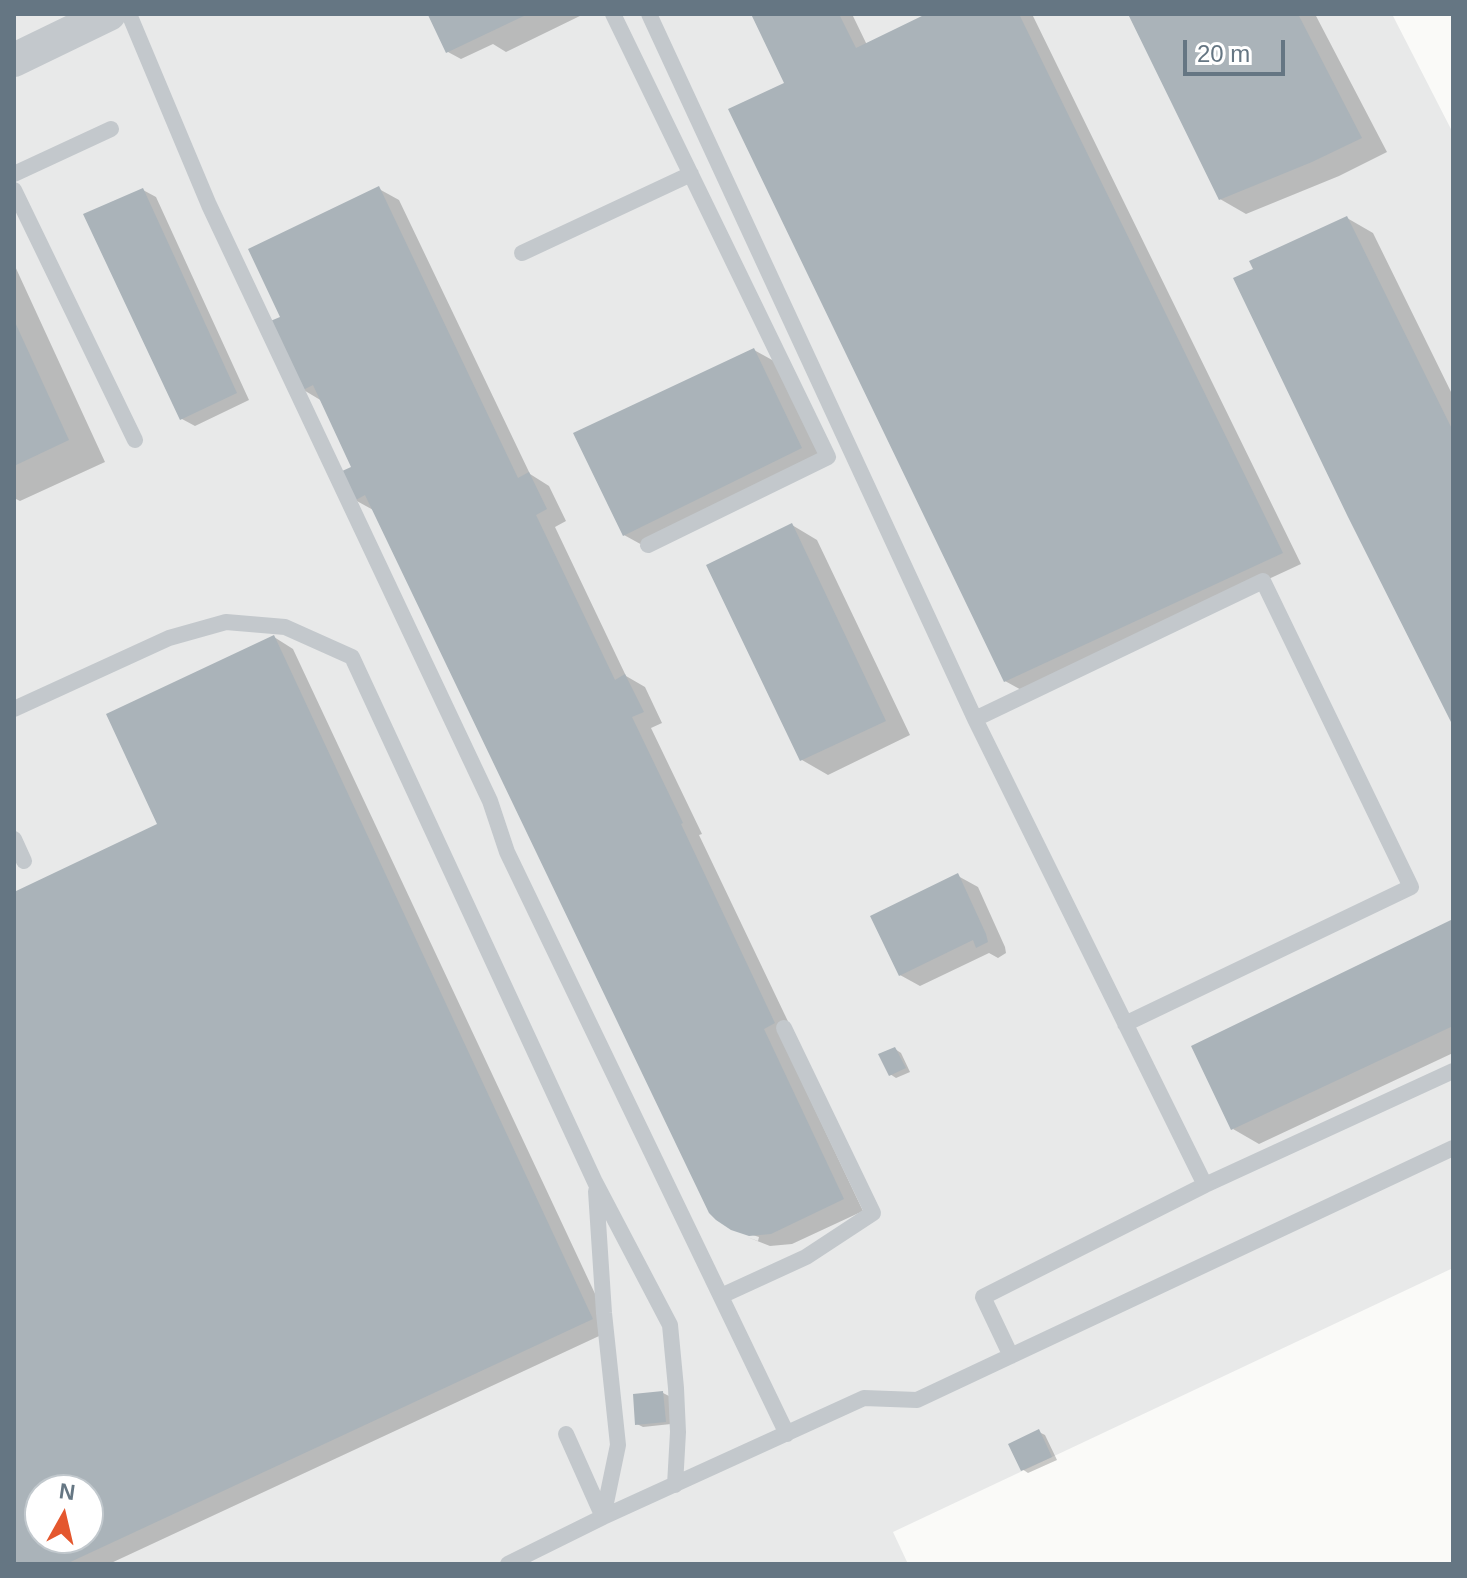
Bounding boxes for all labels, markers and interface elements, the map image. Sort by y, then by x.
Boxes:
scale bar [1187,24,1289,74]
text: 20 m [1197,40,1250,67]
north arrow [24,1474,104,1554]
text: N [58,1478,77,1505]

